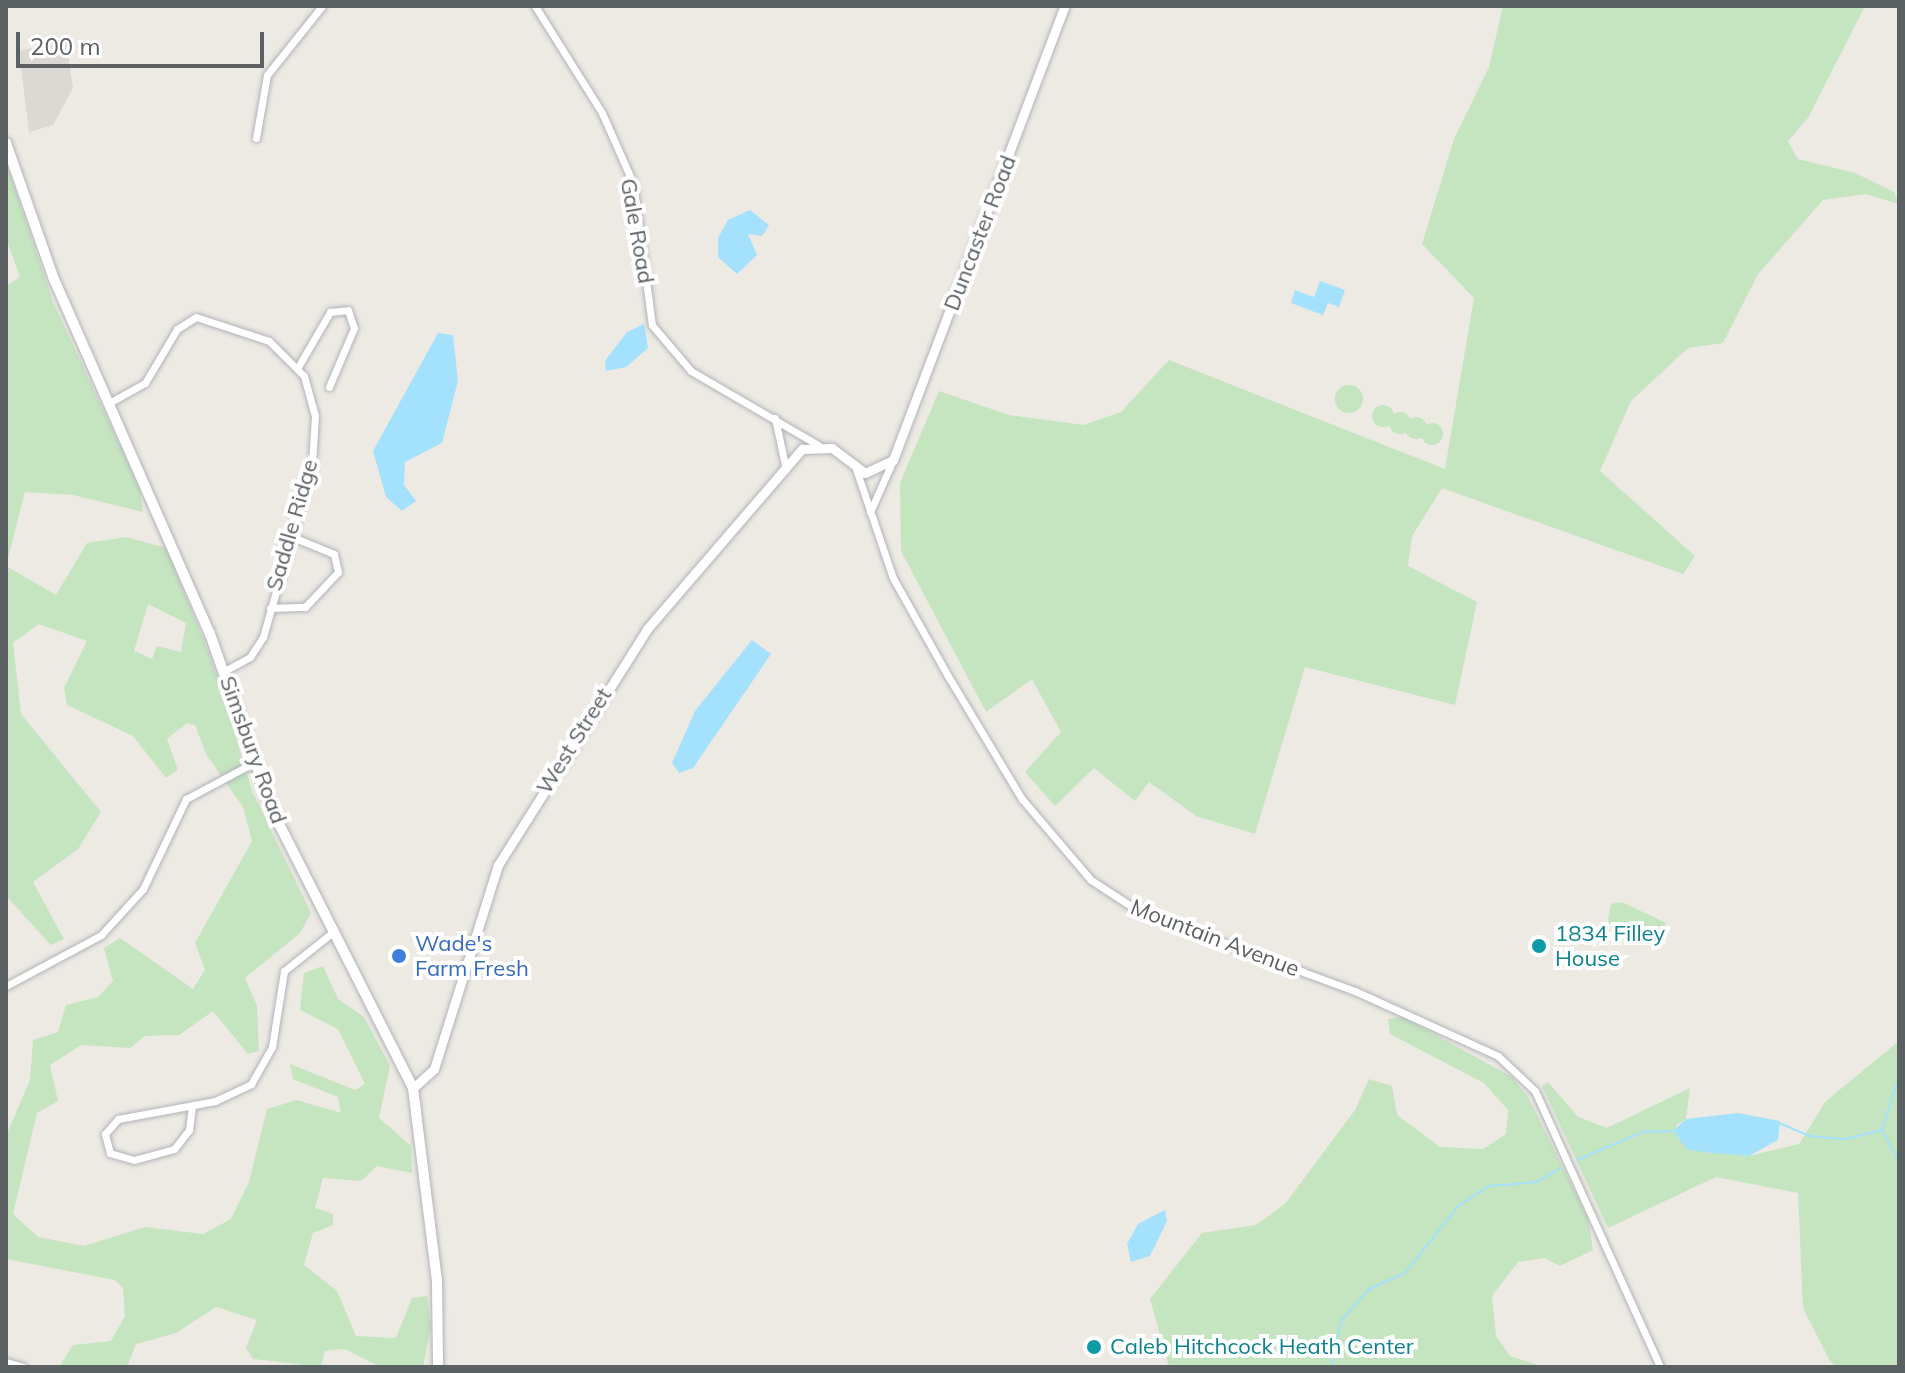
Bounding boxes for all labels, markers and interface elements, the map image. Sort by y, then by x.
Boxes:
scale bar [20,16,268,66]
text: 200 m [30,31,101,61]
street label: Duncaster Road [938,152,1022,314]
street label: Gale Road [615,176,659,286]
street label: Saddle Ridge [261,456,323,594]
street label: Simsbury Road [214,673,292,827]
street label: West Street [531,683,617,799]
street label: Mountain Avenue [1127,894,1303,982]
place label: 1834 Filley House [1555,920,1665,972]
place label: Wade's Farm Fresh [415,930,529,982]
marker: 1834 Filley House [1530,937,1548,955]
marker: Wade's Farm Fresh [390,947,408,965]
place label: Caleb Hitchcock Heath Center [1110,1334,1414,1360]
marker: Caleb Hitchcock Heath Center [1085,1338,1103,1356]

